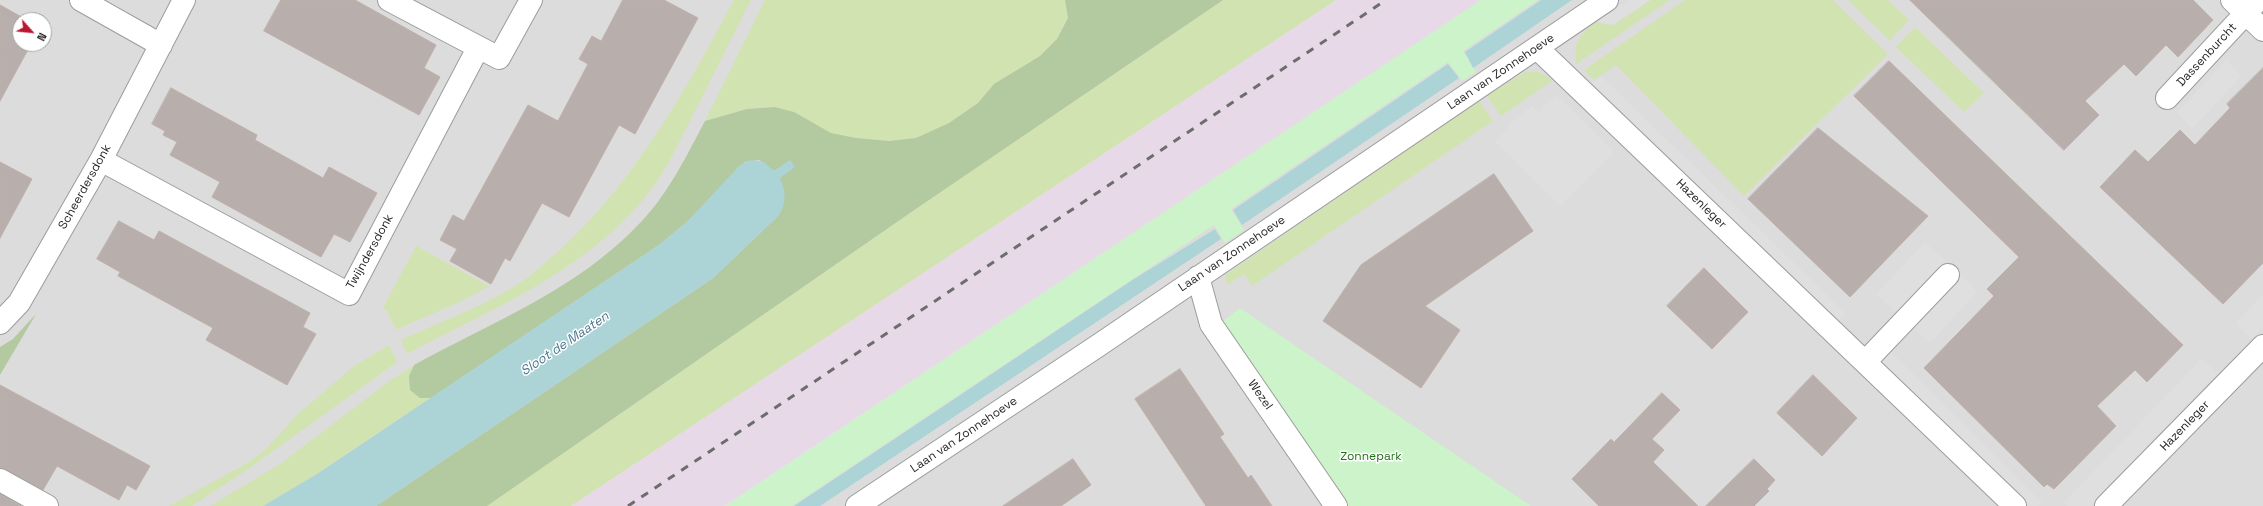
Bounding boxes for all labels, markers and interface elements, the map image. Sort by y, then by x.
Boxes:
north arrow [12,12,52,52]
street label: Dassenburcht [2174,20,2240,90]
text: N [34,31,50,43]
street label: Laan van Zonnehoeve [1445,31,1557,113]
street label: Scheerdersdonk [56,142,114,232]
street label: Hazenleger [1673,176,1729,232]
street label: Twijndersdonk [343,212,397,292]
street label: Laan van Zonnehoeve [1176,213,1288,295]
water label: Sloot de Maaten [518,309,612,379]
street label: Wezel [1245,377,1275,413]
street label: Laan van Zonnehoeve [908,394,1020,476]
street label: Hazenleger [2157,398,2213,454]
park label: Zonnepark [1340,450,1402,464]

